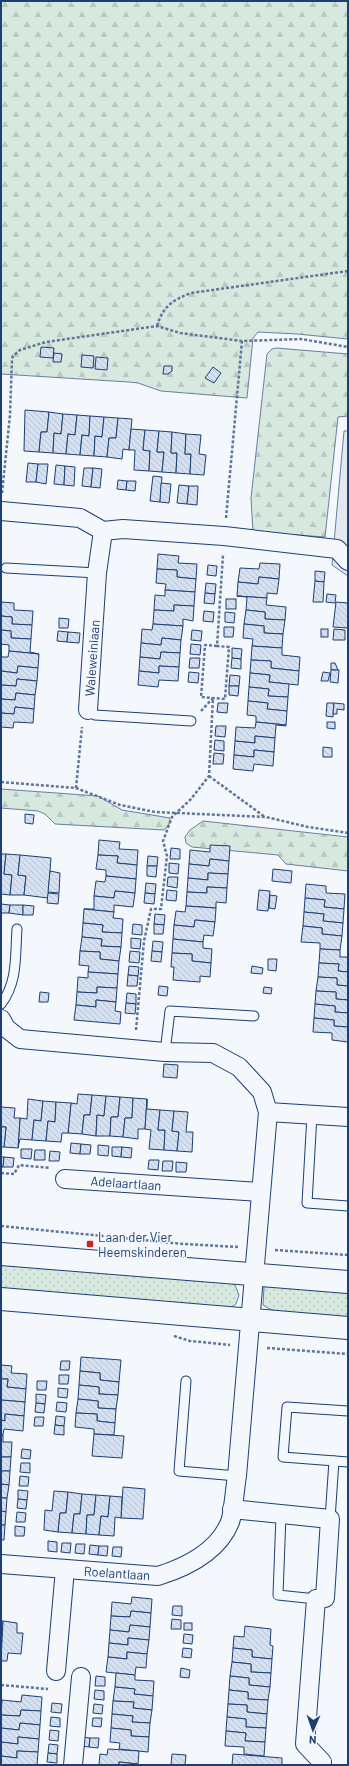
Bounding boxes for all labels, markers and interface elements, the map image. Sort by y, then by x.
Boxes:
street label: Waleweinlaan [81,619,103,697]
street label: Adelaartlaan [90,1173,162,1193]
place label: Laan der Vier Heemskinderen [98,1229,187,1260]
marker: Laan der Vier Heemskinderen [85,1239,95,1249]
street label: Roelantlaan [83,1563,151,1583]
north arrow [293,1710,333,1750]
text: N [309,1734,317,1747]

